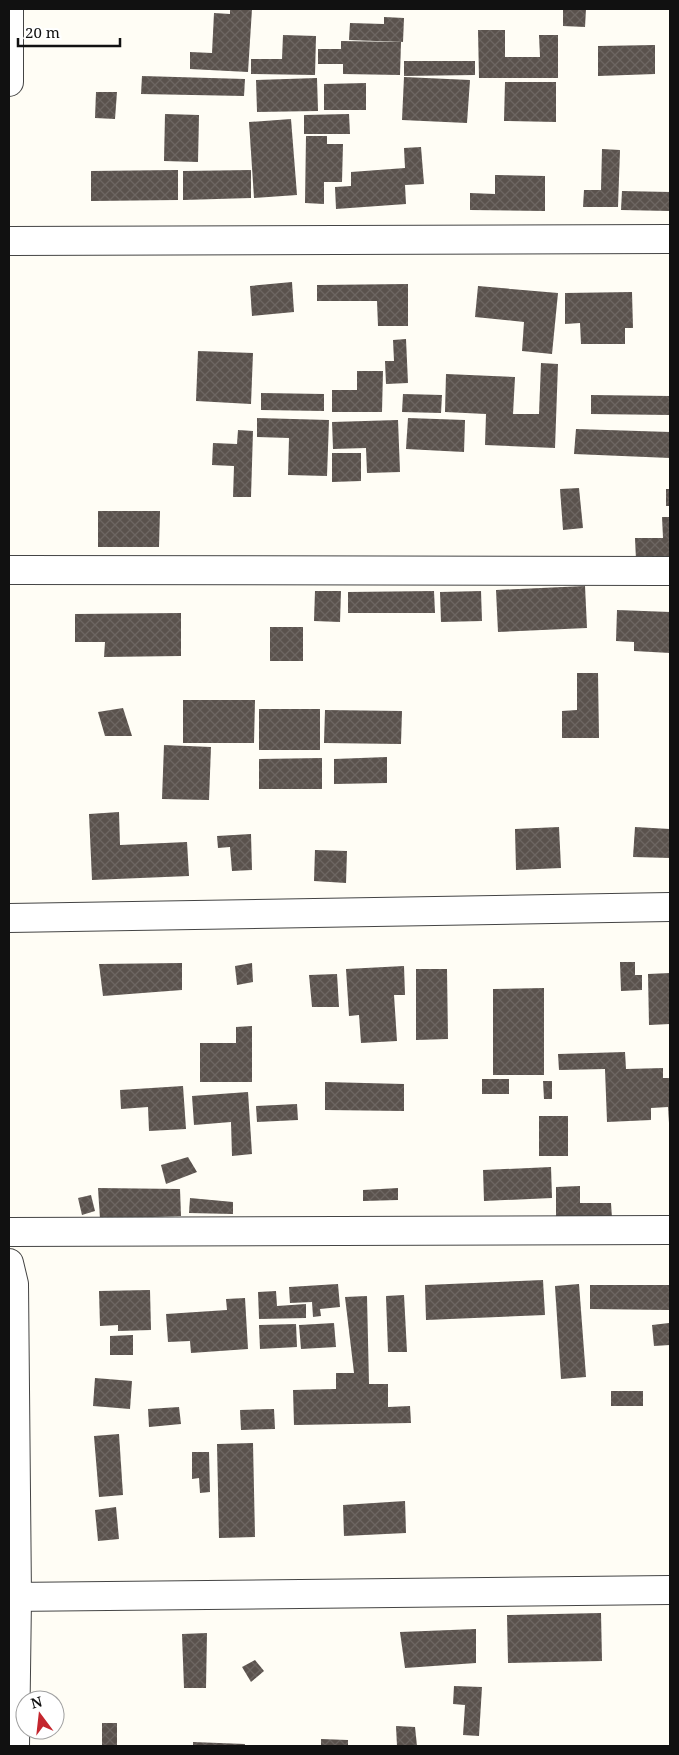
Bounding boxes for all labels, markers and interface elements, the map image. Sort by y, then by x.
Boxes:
scale bar [18,15,120,47]
text: 20 m [25,22,60,42]
north arrow [15,1690,65,1740]
text: N [29,1691,44,1713]

